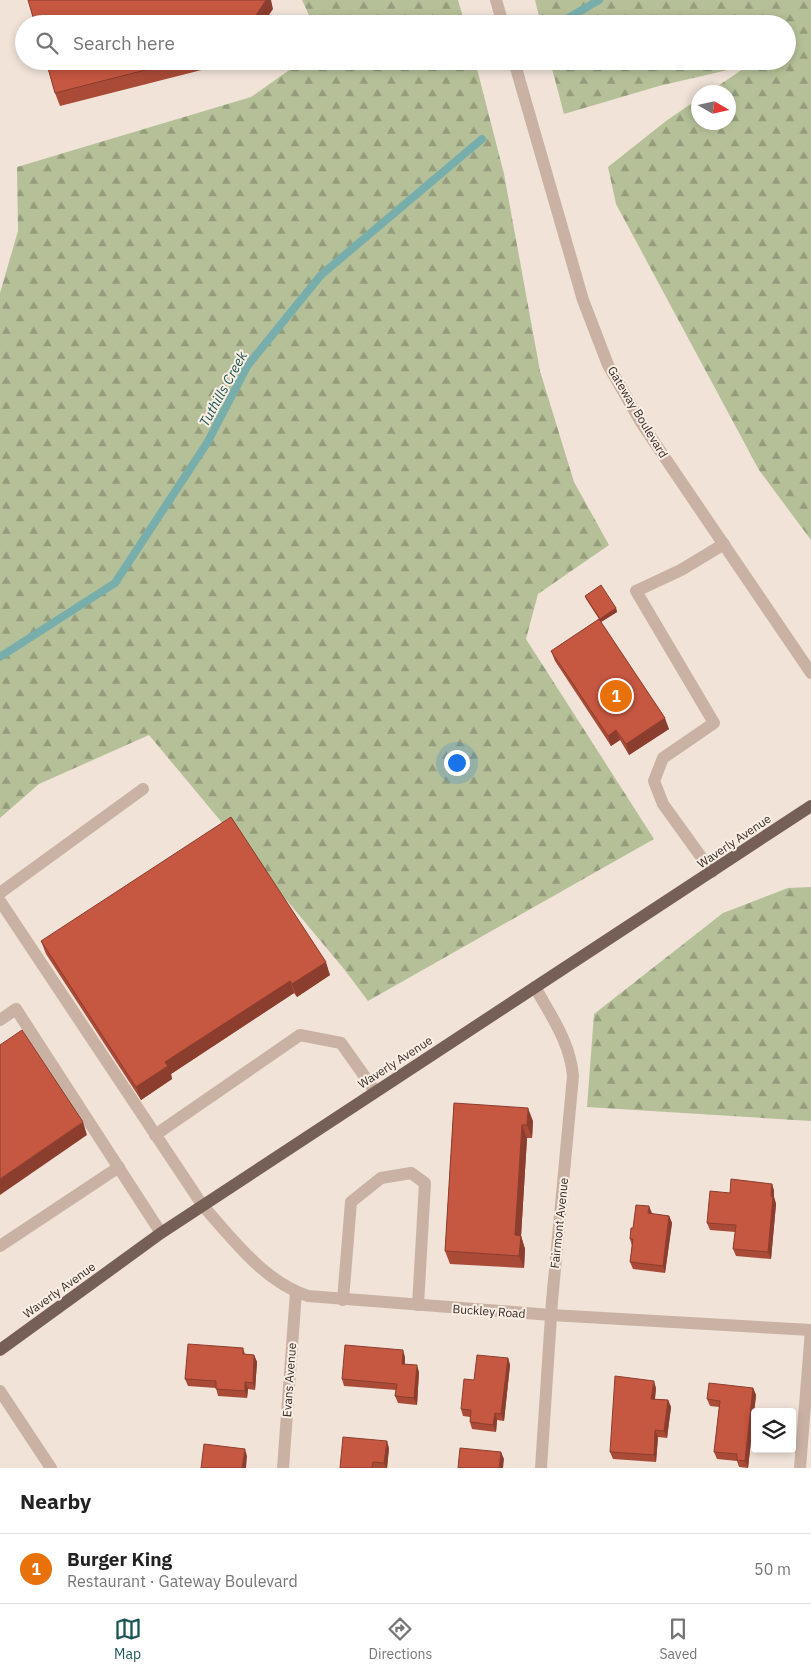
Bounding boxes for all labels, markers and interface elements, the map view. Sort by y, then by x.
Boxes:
search box [15,15,796,70]
icon: search [33,29,61,57]
text: Search here [73,31,175,55]
north arrow [691,85,736,130]
water label: Tuthills Creek [195,348,251,430]
street label: Gateway Boulevard [605,363,671,461]
pin: 1 [600,677,632,715]
your location [444,750,470,776]
street label: Waverly Avenue [694,811,774,871]
street label: Waverly Avenue [355,1032,435,1092]
street label: Fairmont Avenue [547,1176,571,1269]
street label: Waverly Avenue [20,1258,98,1321]
street label: Buckley Road [452,1301,526,1321]
street label: Evans Avenue [279,1342,299,1418]
map controls [751,1408,796,1453]
button: layers [751,1408,796,1453]
text: Nearby [20,1487,91,1515]
text: Burger King [67,1547,172,1571]
text: 1 [31,1559,41,1579]
text: 50 m [754,1559,791,1579]
text: Restaurant · Gateway Boulevard [67,1571,298,1591]
tab: Map [114,1615,142,1663]
tab: Directions [369,1615,432,1663]
tab: Saved [659,1615,697,1663]

